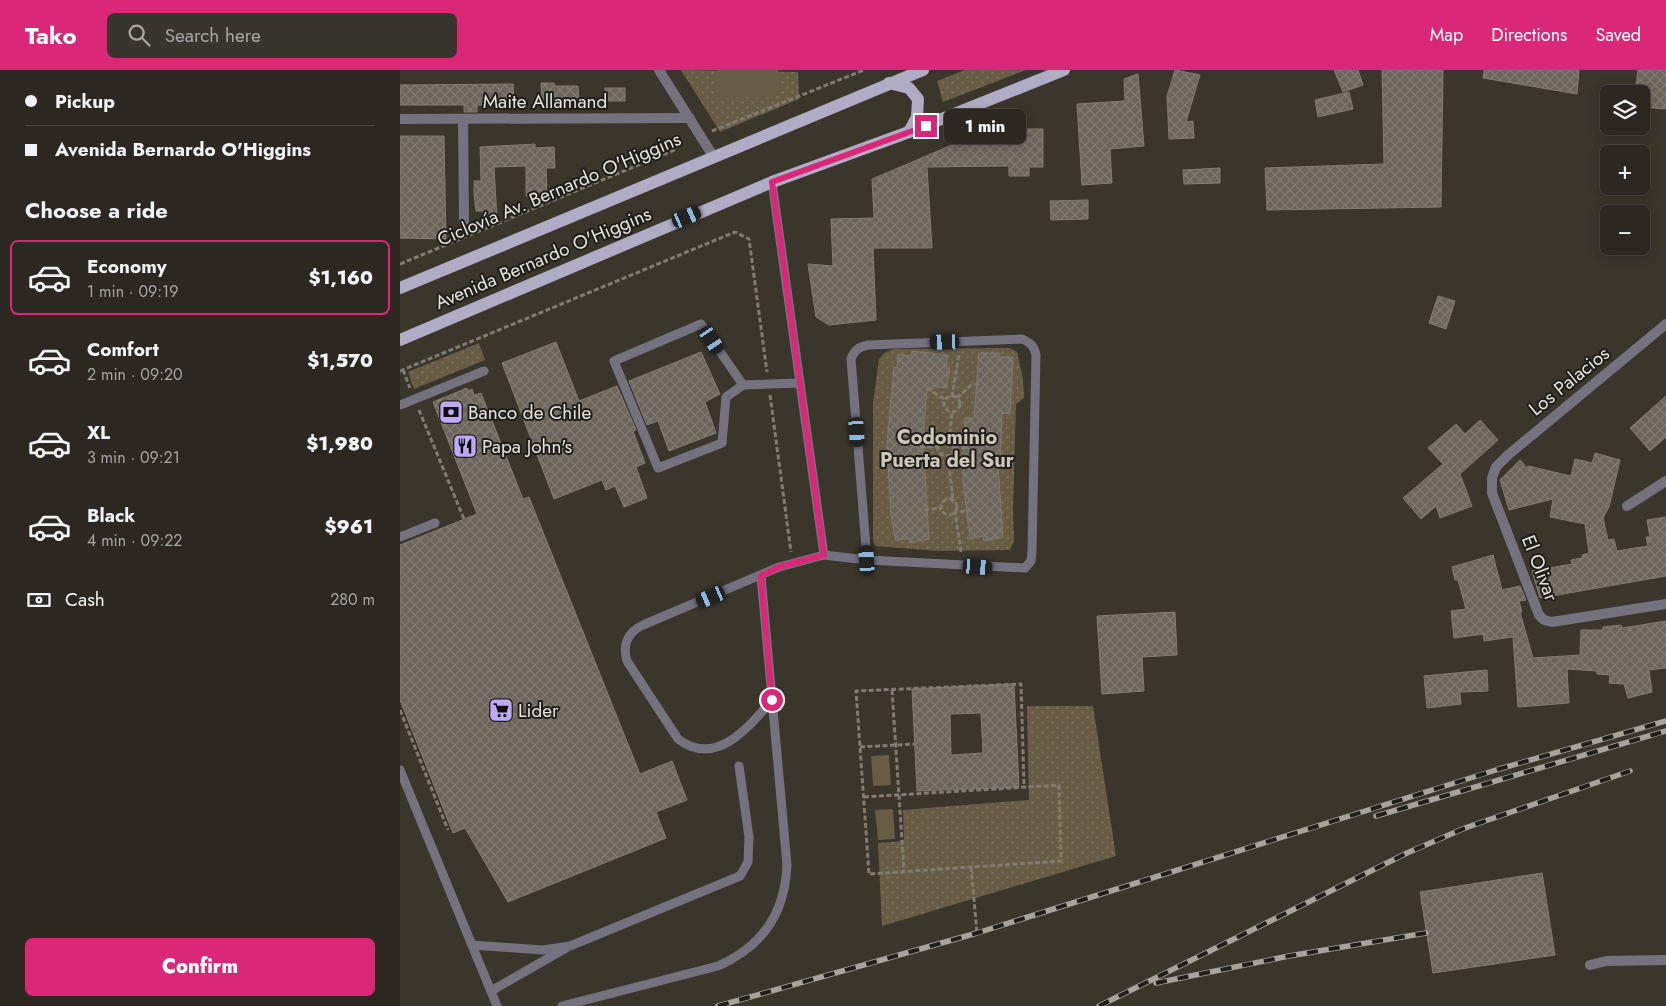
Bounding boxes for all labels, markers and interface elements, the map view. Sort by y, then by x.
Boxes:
search box [107,13,457,58]
text: Tako [25,18,77,53]
icon: search [125,21,153,49]
text: Search here [165,22,261,49]
text: Map [1430,22,1463,48]
text: Directions [1491,22,1567,48]
text: Saved [1595,22,1641,48]
map controls [1600,85,1650,255]
button: layers [1600,85,1650,135]
text: Pickup [55,88,115,115]
street label: Maite Allamand [483,88,607,115]
callout: 1 min [944,108,1026,144]
route end [915,115,937,137]
text: 1 min [965,115,1005,138]
street label: Ciclovía Av. Bernardo O'Higgins [433,125,685,253]
text: Avenida Bernardo O'Higgins [55,136,311,163]
button: + [1600,145,1650,195]
text: Choose a ride [25,194,168,226]
street label: Avenida Bernardo O'Higgins [431,200,656,316]
car [670,204,703,230]
button: − [1600,205,1650,255]
text: Economy [87,253,167,280]
icon: car [27,255,72,300]
text: $1,160 [309,264,373,291]
text: 1 min · 09:19 [87,280,178,303]
car [697,323,726,357]
car [929,334,960,350]
text: Comfort [87,336,159,363]
icon: car [27,338,72,383]
street label: Los Palacios [1523,340,1615,422]
text: $1,570 [307,347,373,374]
text: 2 min · 09:20 [87,363,183,386]
bank icon: Banco de Chile [438,399,464,425]
place label: Banco de Chile [468,399,591,426]
car [848,417,865,447]
text: XL [87,419,110,446]
icon: car [27,421,72,466]
district label: Codominio Puerta del Sur [880,423,1015,475]
text: $1,980 [306,430,373,457]
restaurant icon: Papa John's [452,433,478,459]
place label: Papa John's [482,433,572,460]
text: 3 min · 09:21 [87,446,180,469]
text: Black [87,502,135,529]
icon: car [27,504,72,549]
text: $961 [324,513,373,540]
text: 4 min · 09:22 [87,529,182,552]
street label: El Olivar [1515,531,1565,605]
car [858,545,875,575]
car [962,558,993,576]
car [694,584,727,610]
icon: cash [25,586,53,614]
text: Cash [65,586,105,613]
text: 280 m [330,588,375,611]
route start [761,689,783,711]
supermarket icon: Lider [488,697,514,723]
place label: Lider [518,697,559,724]
button: Confirm [25,938,375,996]

